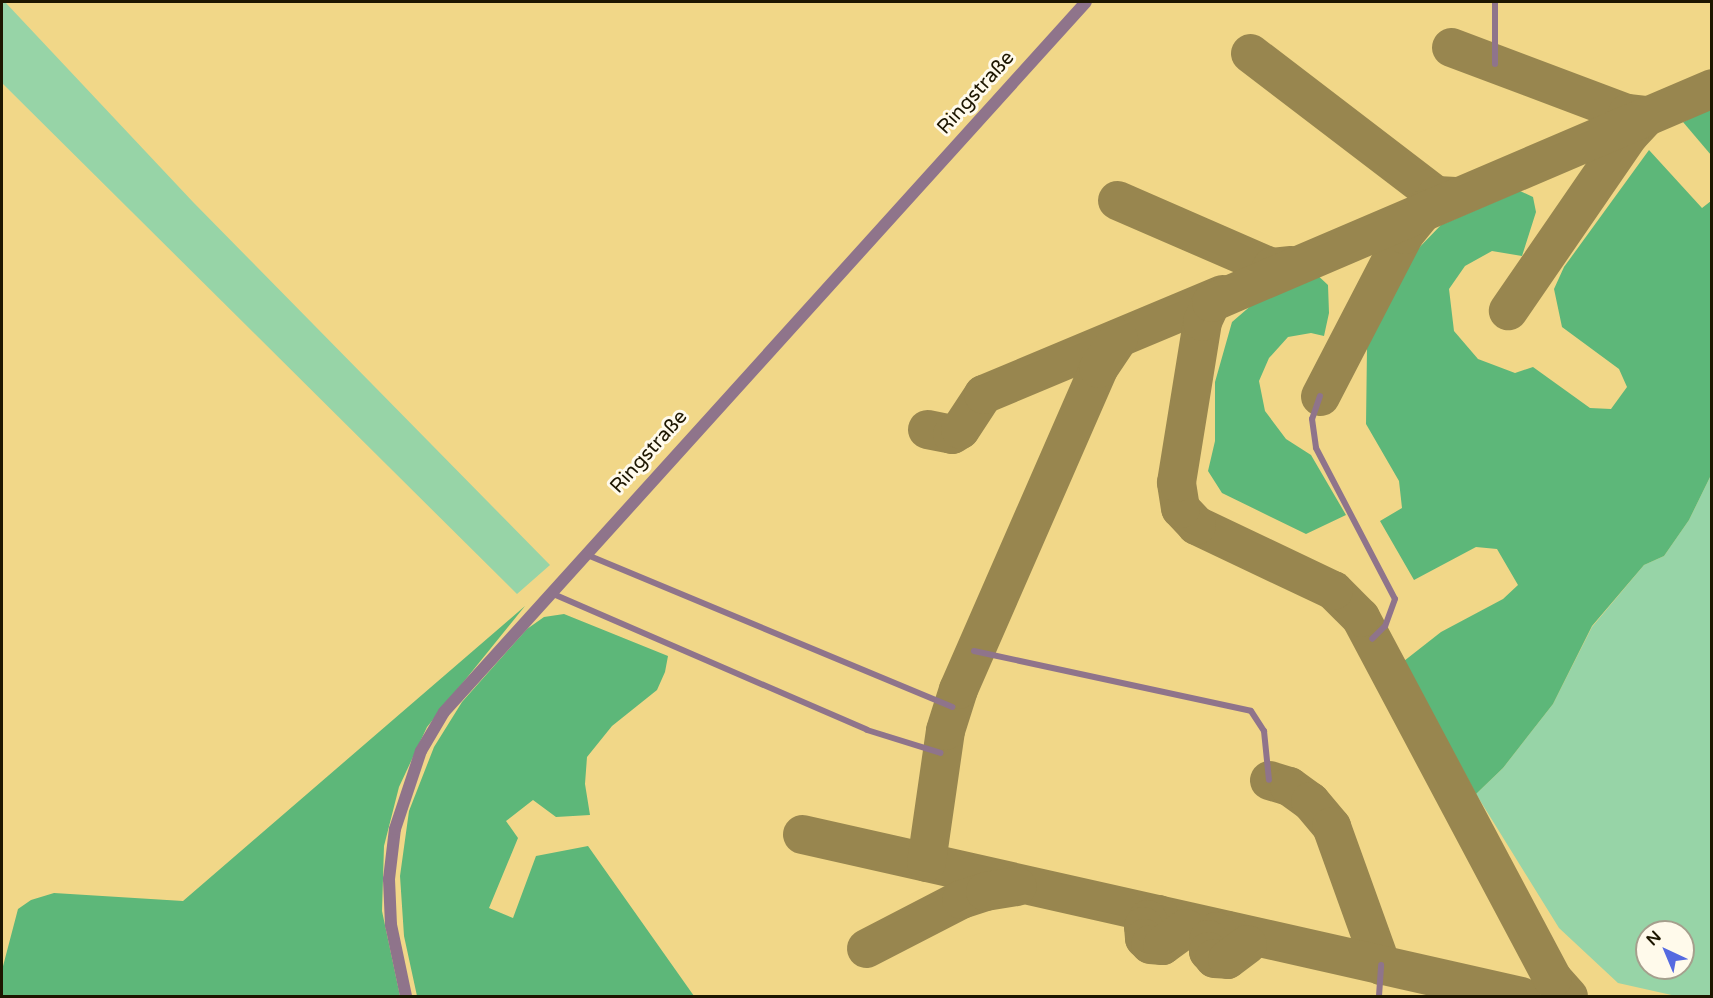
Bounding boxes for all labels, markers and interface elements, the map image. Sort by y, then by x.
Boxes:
street label: Ringstraße [932,46,1020,140]
street label: Ringstraße [605,405,693,499]
north arrow [1635,920,1695,980]
text: N [1642,927,1665,950]

